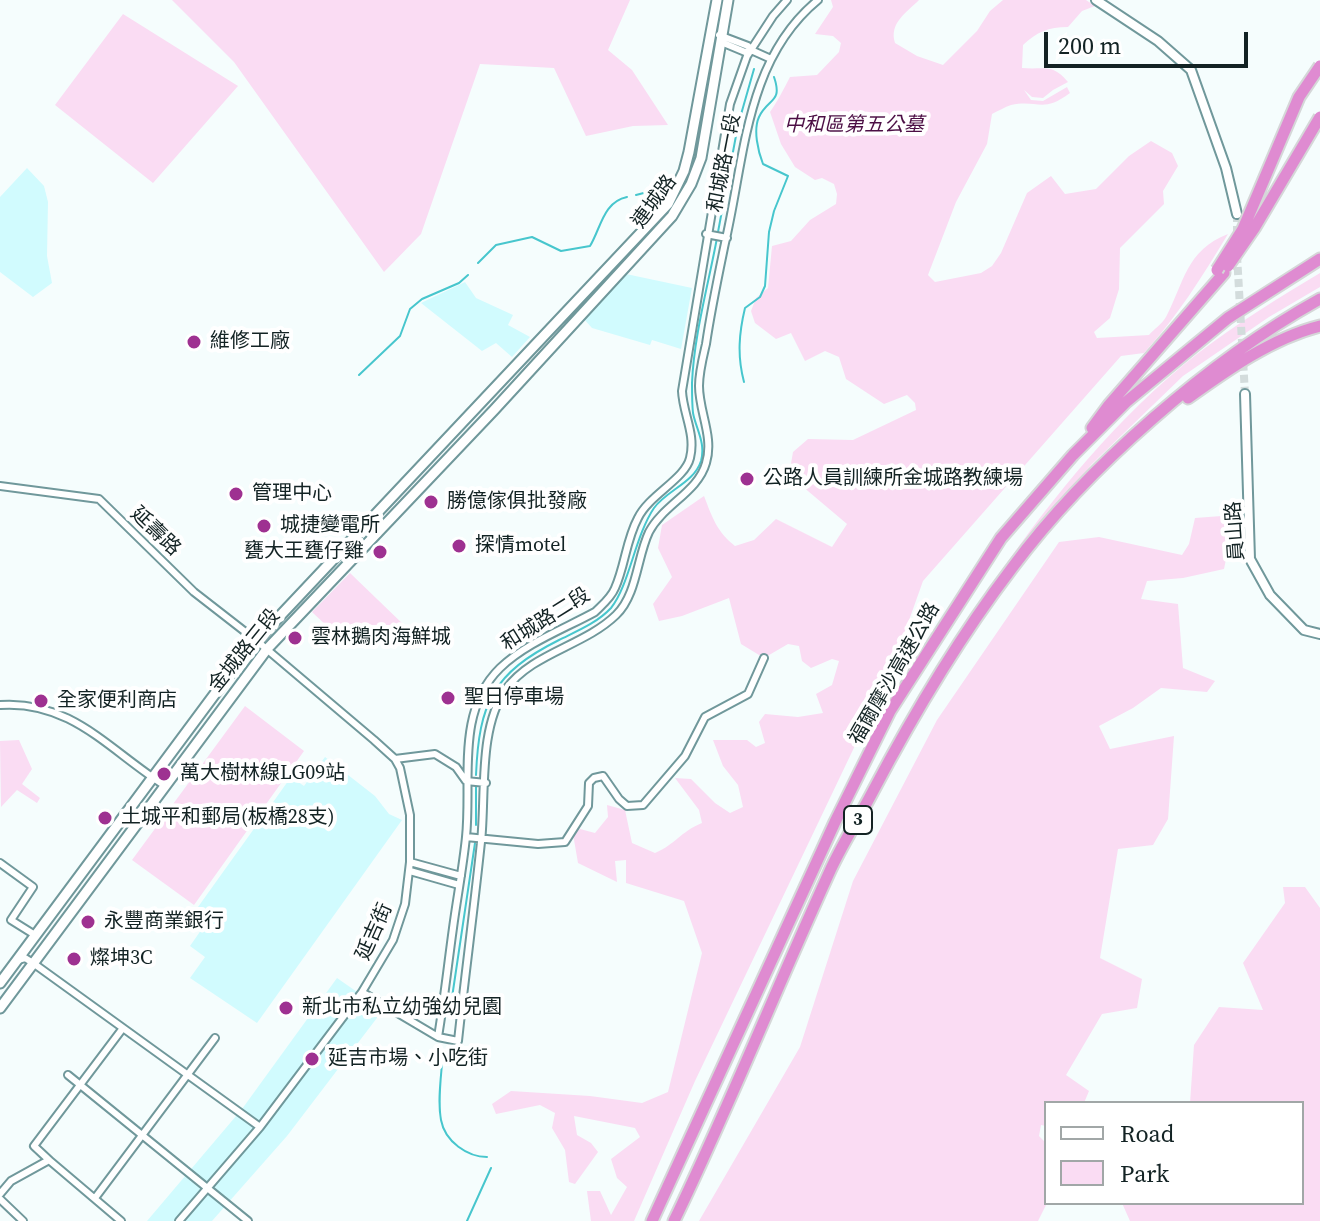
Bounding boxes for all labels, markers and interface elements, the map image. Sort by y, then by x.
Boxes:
scale bar [1048,16,1252,66]
text: 200 m [1058,29,1121,62]
street label: 和城路一段 [704,112,746,214]
park label: 中和區第五公墓 [784,114,924,138]
street label: 連城路 [628,171,682,233]
place label: 維修工廠 [210,330,290,354]
marker: 維修工廠 [185,333,203,351]
place label: 公路人員訓練所金城路教練場 [763,467,1023,491]
marker: 公路人員訓練所金城路教練場 [738,470,756,488]
place label: 管理中心 [252,482,332,506]
marker: 管理中心 [227,485,245,503]
place label: 勝億傢俱批發廠 [447,490,587,514]
marker: 勝億傢俱批發廠 [422,493,440,511]
street label: 員山路 [1222,500,1250,562]
street label: 延壽路 [125,503,185,561]
place label: 城捷變電所 [280,514,380,538]
marker: 城捷變電所 [255,517,273,535]
place label: 探情motel [475,534,566,558]
marker: 探情motel [450,537,468,555]
place label: 甕大王甕仔雞 [244,540,364,564]
marker: 甕大王甕仔雞 [371,543,389,561]
street label: 和城路二段 [497,583,595,657]
street label: 福爾摩沙高速公路 [845,599,945,749]
street label: 金城路三段 [204,605,286,697]
place label: 雲林鵝肉海鮮城 [311,626,451,650]
marker: 雲林鵝肉海鮮城 [286,629,304,647]
place label: 聖日停車場 [464,686,564,710]
place label: 全家便利商店 [57,689,177,713]
marker: 聖日停車場 [439,689,457,707]
marker: 全家便利商店 [32,692,50,710]
place label: 萬大樹林線LG09站 [180,762,345,786]
marker: 萬大樹林線LG09站 [155,765,173,783]
place label: 土城平和郵局(板橋28支) [121,806,335,830]
road number: 3 [844,806,872,834]
marker: 土城平和郵局(板橋28支) [96,809,114,827]
street label: 延吉街 [352,900,398,964]
place label: 永豐商業銀行 [104,910,224,934]
marker: 永豐商業銀行 [79,913,97,931]
place label: 燦坤3C [90,947,153,971]
marker: 燦坤3C [65,950,83,968]
place label: 新北市私立幼強幼兒園 [302,996,502,1020]
marker: 新北市私立幼強幼兒園 [277,999,295,1017]
place label: 延吉市場、小吃街 [328,1047,488,1071]
marker: 延吉市場、小吃街 [303,1050,321,1068]
legend [1044,1101,1304,1205]
text: Road [1120,1117,1174,1150]
text: Park [1120,1157,1169,1190]

